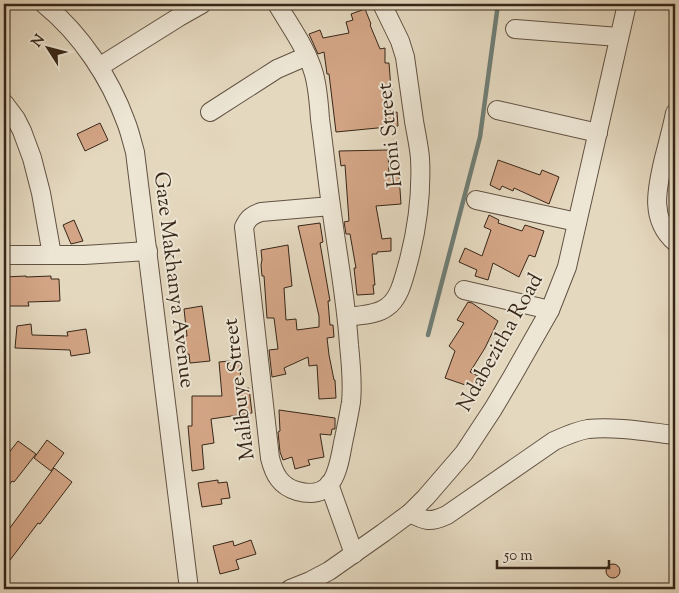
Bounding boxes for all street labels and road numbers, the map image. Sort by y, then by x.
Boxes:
street label: Honi Street [371,81,411,189]
street label: Gaze Makhanya Avenue [145,170,201,390]
street label: Ndabezitha Road [451,268,551,418]
street label: Malibuye Street [216,316,264,462]

